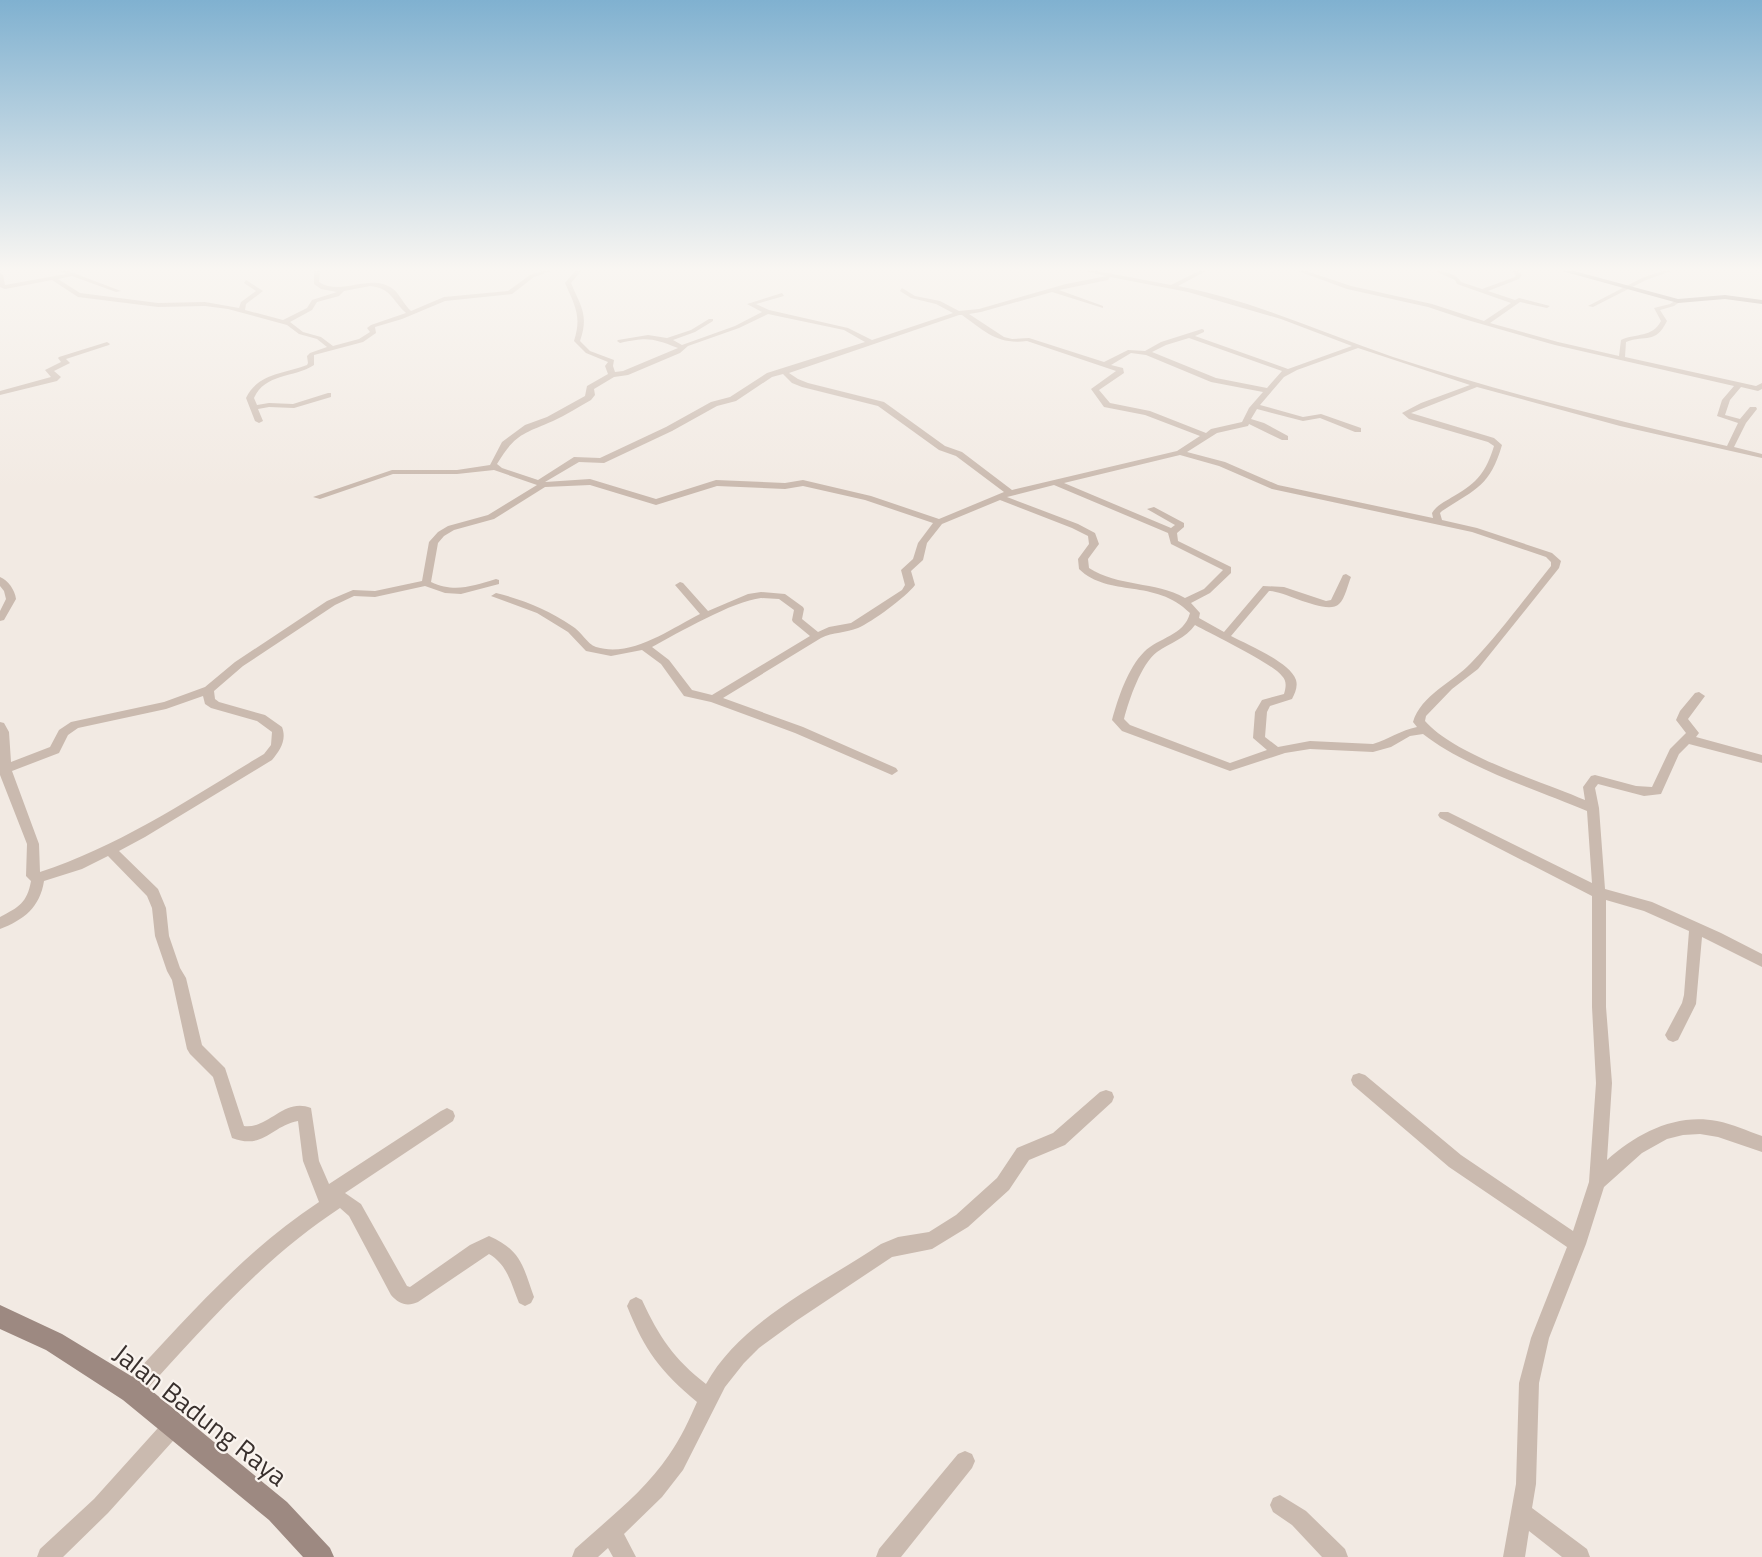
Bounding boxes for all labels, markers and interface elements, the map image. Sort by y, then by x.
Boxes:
street label: Jalan Badung Raya [105,1333,297,1495]

